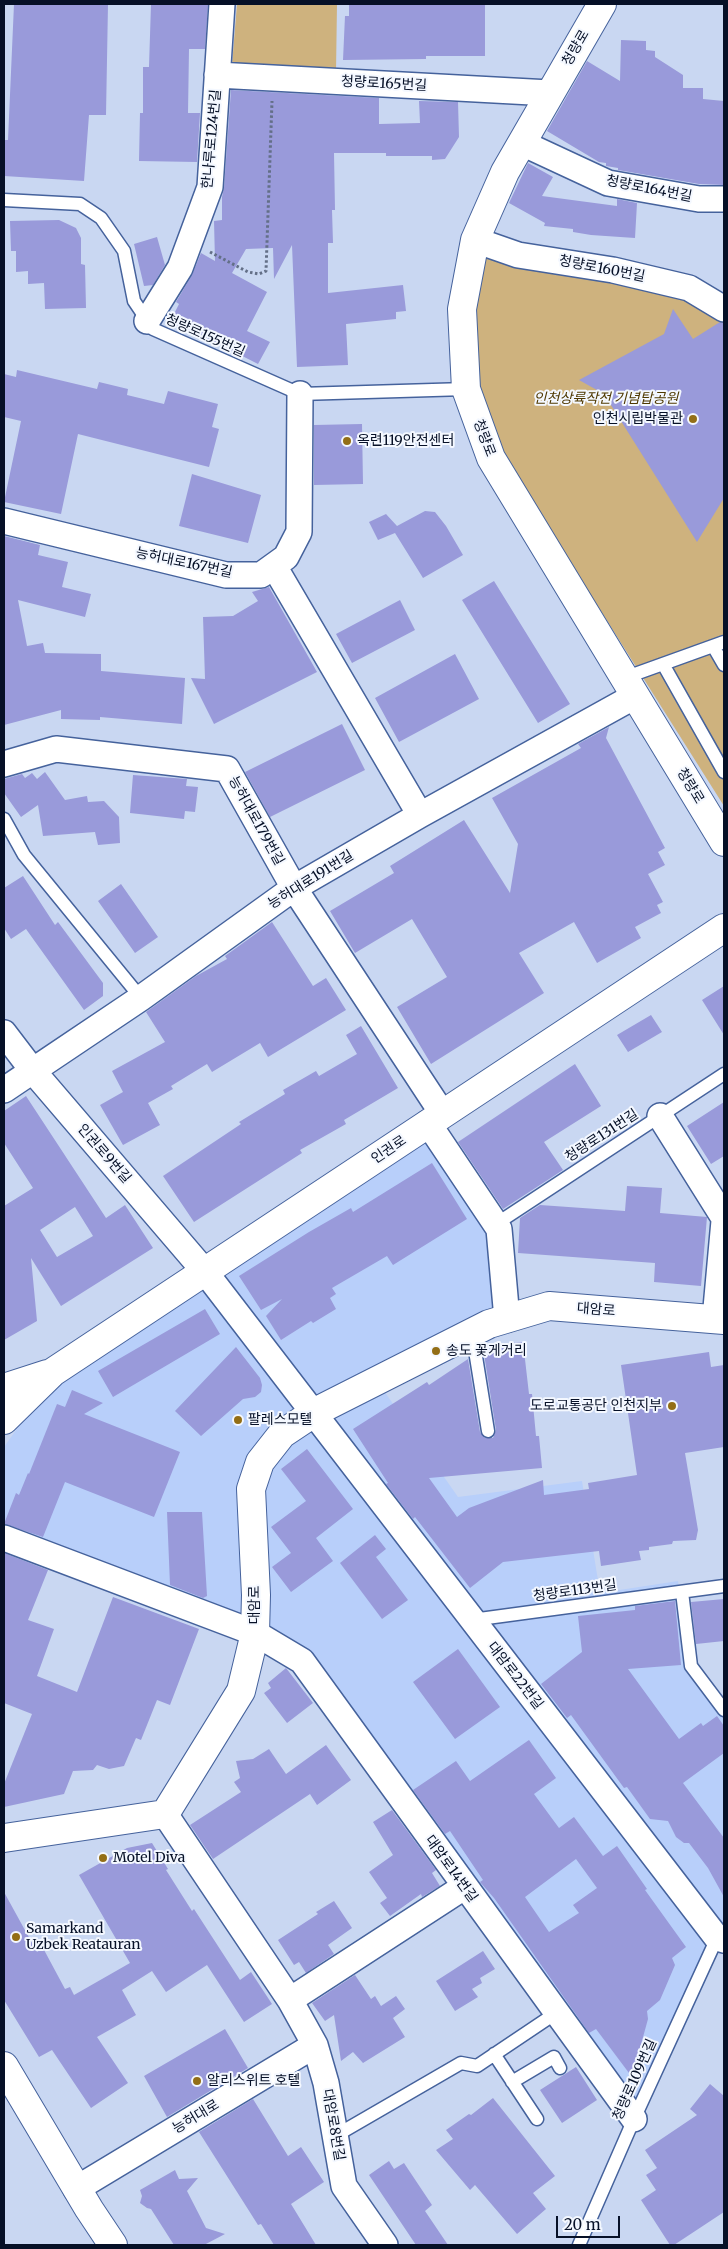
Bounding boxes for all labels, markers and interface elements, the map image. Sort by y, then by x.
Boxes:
street label: 청량로 [559,27,593,69]
street label: 청량로165번길 [340,73,428,95]
street label: 한나루로124번길 [199,88,225,190]
street label: 청량로164번길 [605,172,693,206]
street label: 청량로160번길 [557,252,647,286]
street label: 청량로155번길 [162,311,248,361]
park label: 인천상륙작전 기념탑공원 [534,391,678,407]
place label: 인천시립박물관 [593,411,683,427]
marker: 인천시립박물관 [687,413,699,425]
street label: 청량로 [469,417,499,459]
place label: 옥련119안전센터 [357,433,454,449]
marker: 옥련119안전센터 [341,435,353,447]
street label: 능허대로167번길 [134,545,234,581]
street label: 청량로 [673,765,707,807]
street label: 능허대로179번길 [225,774,287,868]
street label: 능허대로191번길 [265,847,357,913]
street label: 청량로131번길 [562,1106,642,1166]
street label: 인권로9번길 [74,1121,134,1187]
street label: 인권로 [368,1132,410,1168]
street label: 대암로 [576,1300,616,1320]
place label: 송도 꽃게거리 [446,1343,527,1359]
marker: 송도 꽃게거리 [430,1345,442,1357]
place label: 도로교통공단 인천지부 [530,1398,662,1414]
marker: 도로교통공단 인천지부 [666,1400,678,1412]
place label: 팔레스모텔 [248,1412,312,1428]
marker: 팔레스모텔 [232,1414,244,1426]
street label: 청량로113번길 [532,1577,618,1605]
street label: 대암로 [247,1586,263,1624]
street label: 대암로22번길 [484,1639,546,1713]
street label: 대암로14번길 [421,1832,481,1906]
place label: Motel Diva [113,1850,185,1866]
marker: Motel Diva [97,1852,109,1864]
place label: Samarkand Uzbek Reatauran [26,1921,140,1954]
marker: Samarkand Uzbek Reatauran [10,1931,22,1943]
street label: 청량로109번길 [610,2037,660,2123]
place label: 알리스위트 호텔 [207,2073,300,2089]
marker: 알리스위트 호텔 [191,2075,203,2087]
street label: 대암로8번길 [318,2088,348,2162]
street label: 능허대로 [170,2097,222,2137]
scale bar [558,2206,622,2238]
text: 20 m [564,2215,601,2234]

